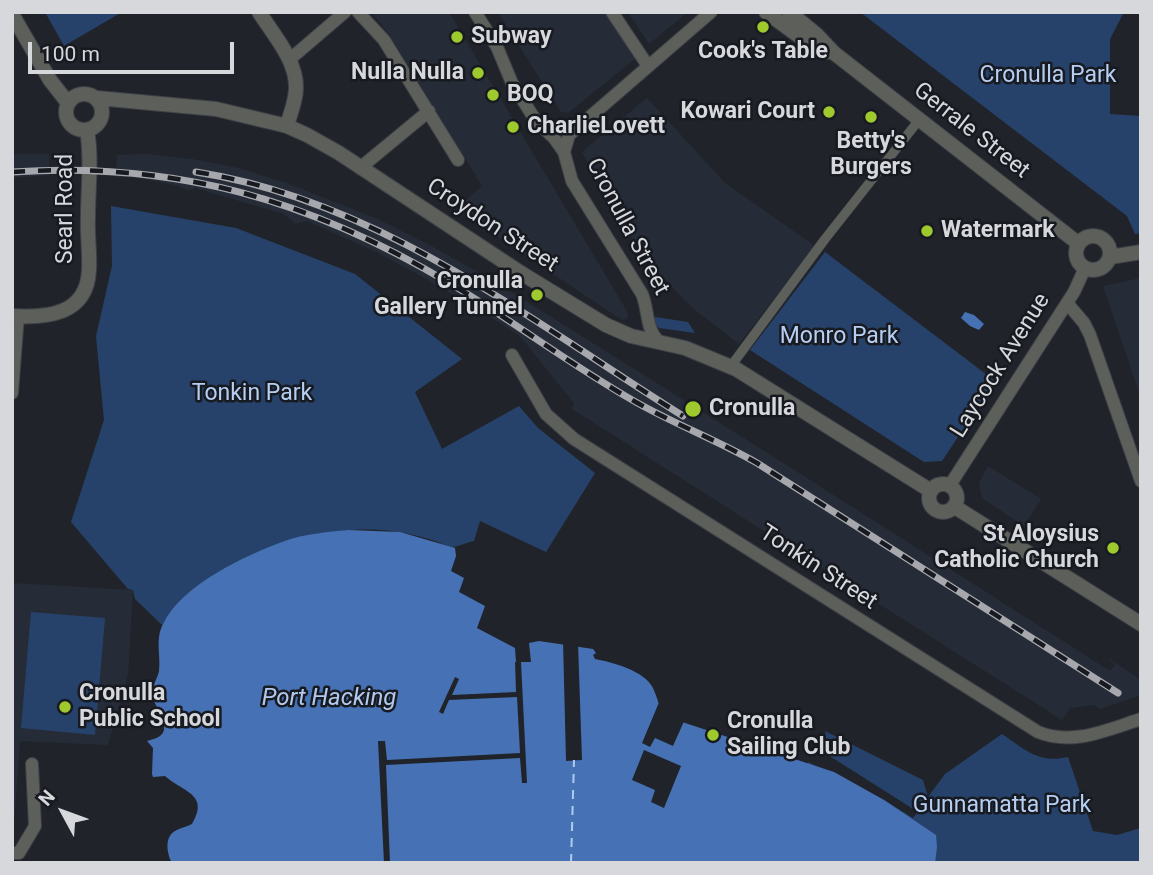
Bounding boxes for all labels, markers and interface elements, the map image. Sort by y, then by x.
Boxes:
marker: Cook's Table [755,19,771,35]
place label: Subway [471,23,552,51]
scale bar [32,28,238,72]
marker: Subway [449,29,465,45]
place label: Cook's Table [698,38,828,66]
text: 100 m [41,42,100,66]
place label: Nulla Nulla [351,59,464,87]
park label: Cronulla Park [980,62,1116,90]
marker: Nulla Nulla [470,65,486,81]
street label: Gerrale Street [907,77,1035,185]
place label: BOQ [507,81,553,109]
marker: BOQ [485,87,501,103]
place label: Kowari Court [681,98,815,126]
marker: Kowari Court [821,104,837,120]
marker: Betty's Burgers [863,109,879,125]
place label: CharlieLovett [527,113,665,141]
marker: CharlieLovett [505,119,521,135]
place label: Betty's Burgers [830,128,912,182]
street label: Searl Road [52,154,80,264]
street label: Cronulla Street [579,154,675,300]
street label: Croydon Street [421,173,563,279]
place label: Watermark [941,217,1055,245]
marker: Watermark [919,223,935,239]
place label: Cronulla Gallery Tunnel [374,268,523,322]
marker: Cronulla Gallery Tunnel [529,287,545,303]
street label: Laycock Avenue [946,289,1056,443]
park label: Monro Park [780,323,898,351]
park label: Tonkin Park [192,380,312,408]
place label: Cronulla [709,395,795,423]
marker: Cronulla [683,399,703,419]
street label: Tonkin Street [754,520,882,616]
place label: St Aloysius Catholic Church [934,521,1099,575]
marker: St Aloysius Catholic Church [1105,540,1121,556]
place label: Cronulla Public School [79,680,221,734]
water label: Port Hacking [262,685,396,713]
marker: Cronulla Public School [57,699,73,715]
place label: Cronulla Sailing Club [727,708,850,762]
marker: Cronulla Sailing Club [705,727,721,743]
north arrow [28,777,98,847]
text: N [34,785,60,810]
park label: Gunnamatta Park [913,792,1091,820]

